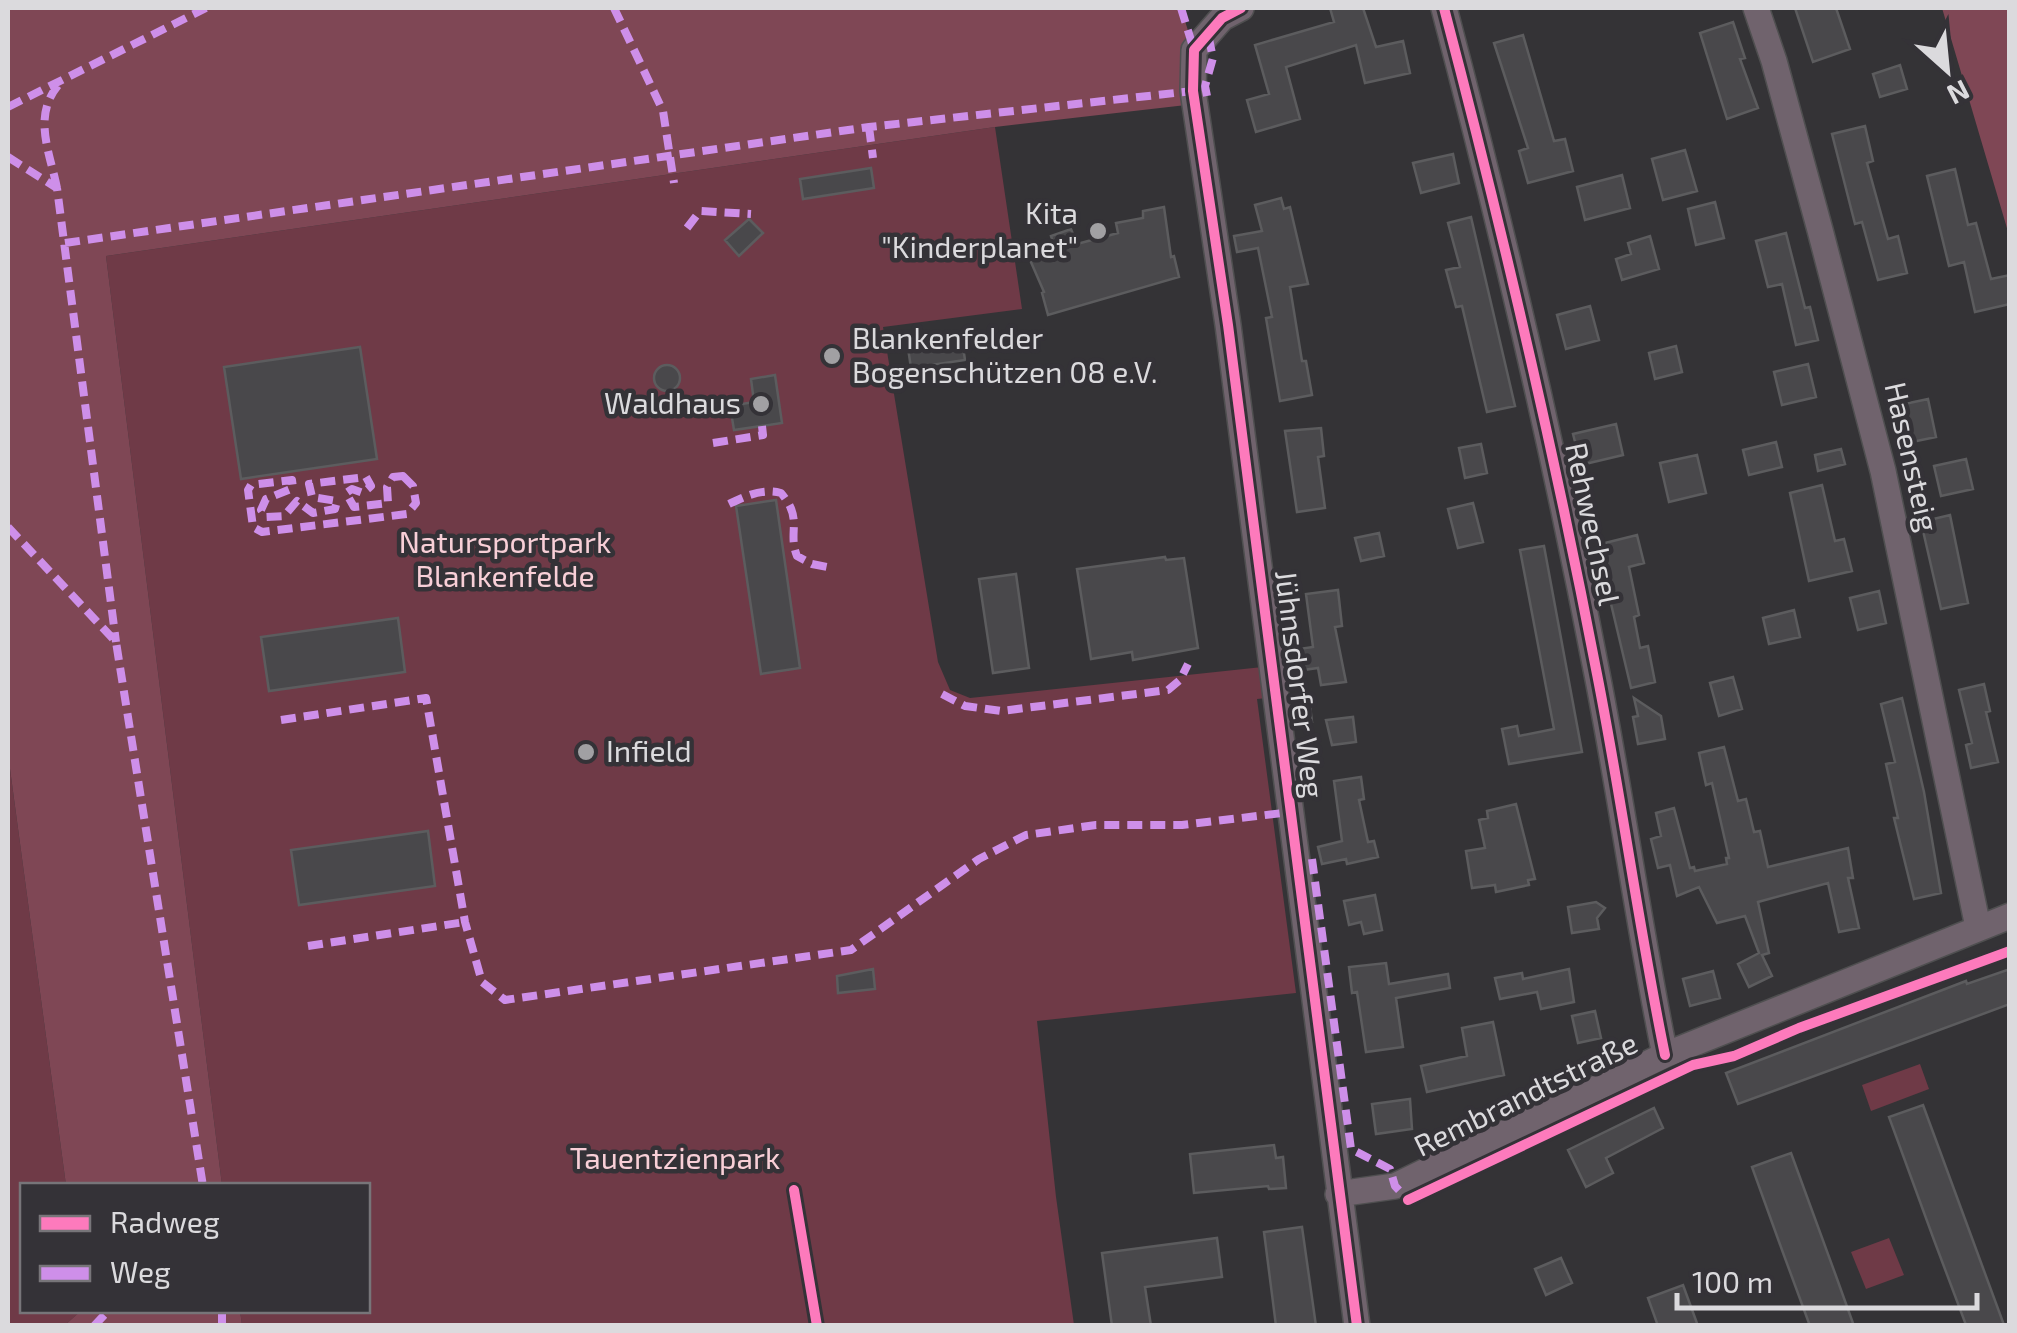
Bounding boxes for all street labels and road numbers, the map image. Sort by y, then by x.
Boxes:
street label: Hasensteig [1878,378,1948,535]
street label: Rehwechsel [1559,439,1629,608]
street label: Jühnsdorfer Weg [1269,568,1333,800]
street label: Rembrandtstraße [1408,1024,1643,1163]

